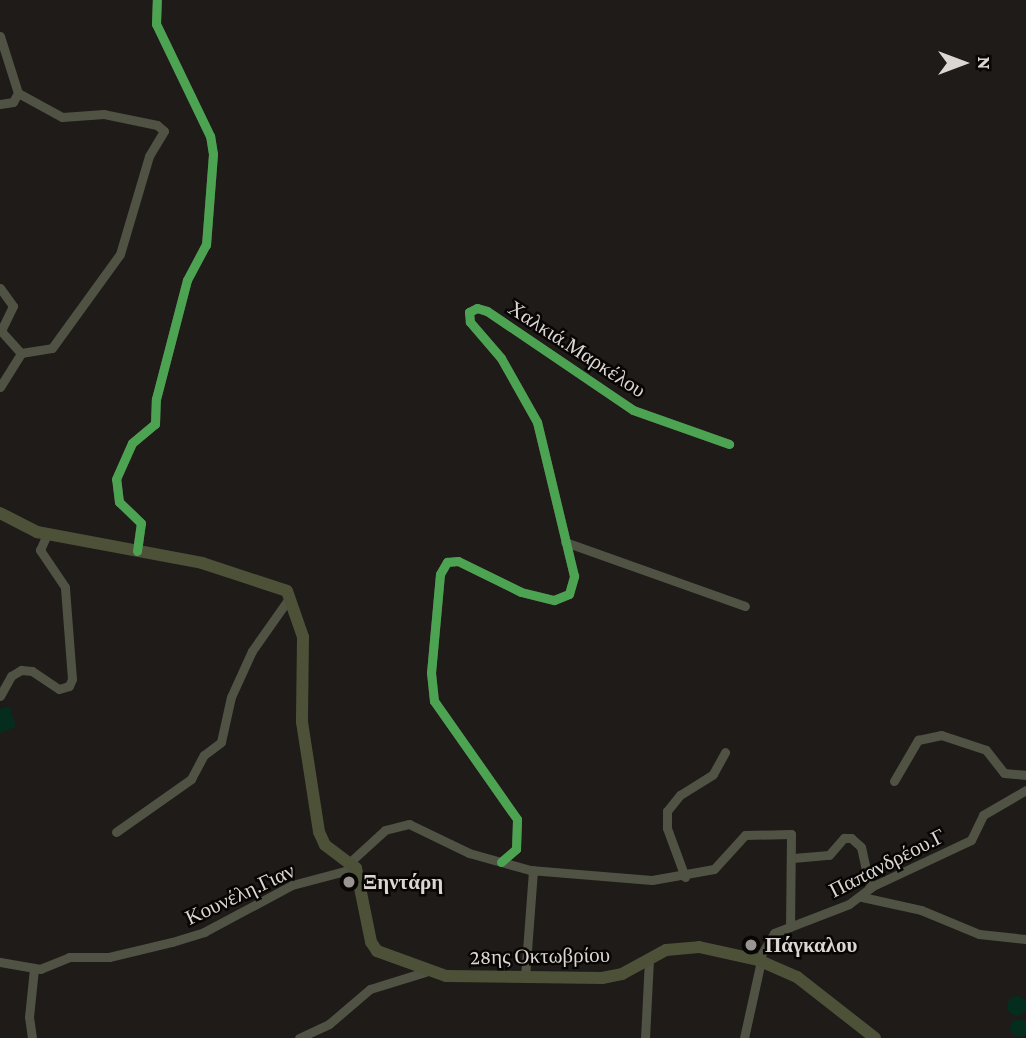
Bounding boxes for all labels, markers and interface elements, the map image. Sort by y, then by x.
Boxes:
north arrow [928,28,998,98]
text: N [974,57,995,69]
street label: Χαλκιά.Μαρκέλου [504,295,650,403]
street label: Παπανδρέου.Γ [825,823,949,903]
street label: Κουνέλη.Γιαν [181,858,299,930]
place label: Ξηντάρη [363,869,443,895]
marker: Ξηντάρη [341,874,357,890]
place label: Πάγκαλου [765,932,857,958]
marker: Πάγκαλου [743,937,759,953]
street label: 28ης Οκτωβρίου [470,942,610,970]

